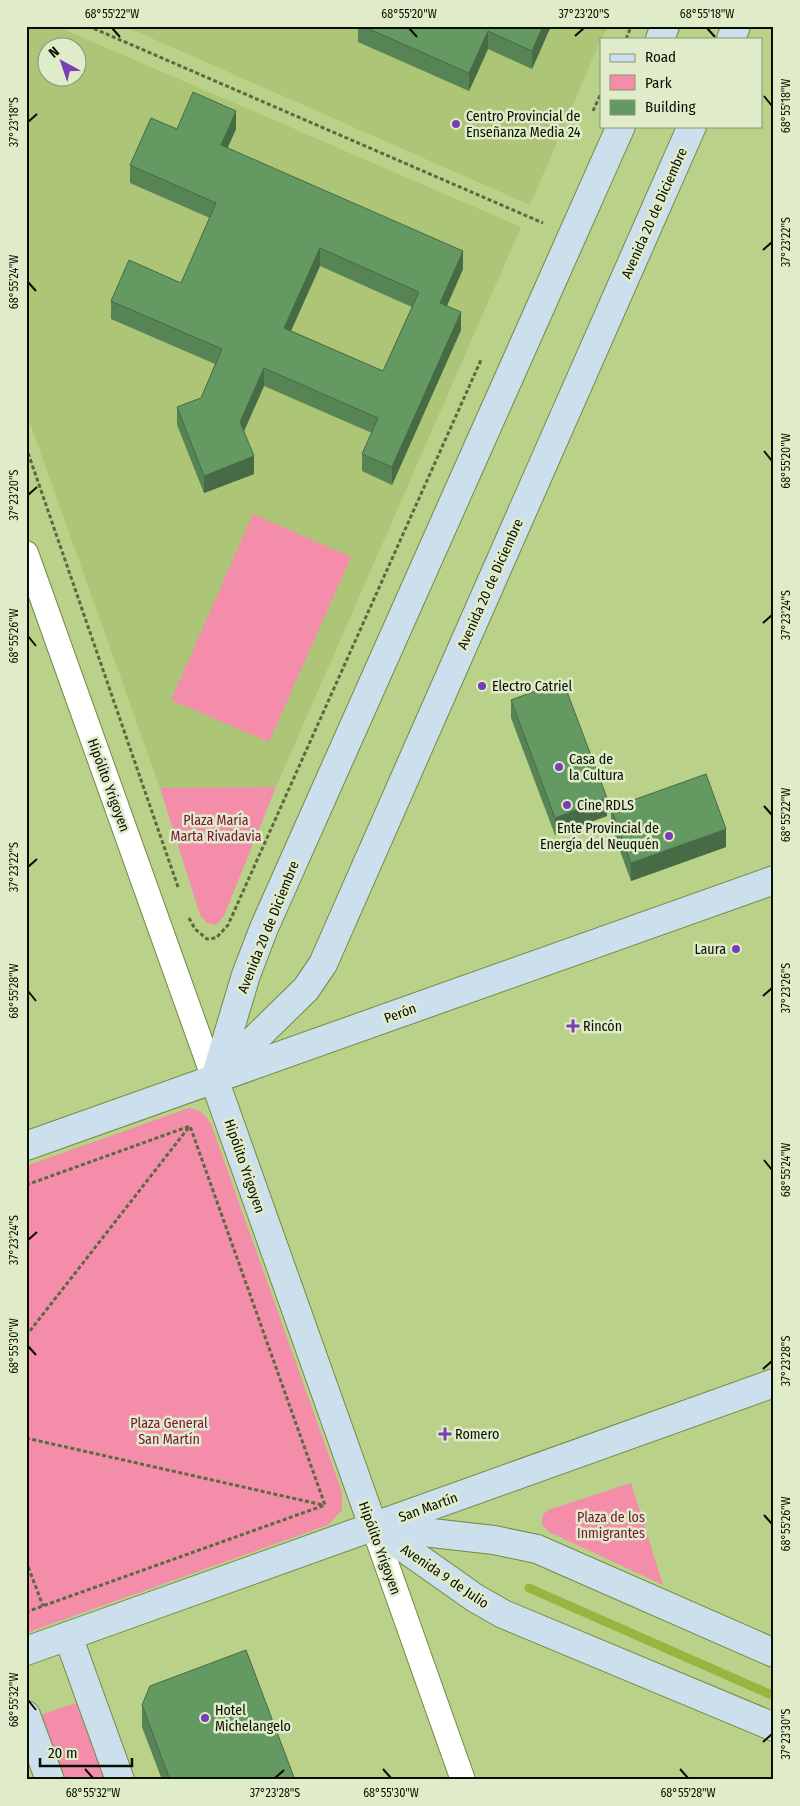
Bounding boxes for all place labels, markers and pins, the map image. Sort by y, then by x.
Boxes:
place label: Centro Provincial de Enseñanza Media 24 [466,108,581,141]
marker: Centro Provincial de Enseñanza Media 24 [450,118,462,130]
place label: Electro Catriel [492,678,572,695]
marker: Electro Catriel [476,680,488,692]
place label: Casa de la Cultura [569,751,624,784]
marker: Casa de la Cultura [553,761,565,773]
place label: Cine RDLS [577,797,634,814]
marker: Cine RDLS [561,799,573,811]
place label: Ente Provincial de Energía del Neuquén [540,820,659,853]
marker: Ente Provincial de Energía del Neuquén [663,830,675,842]
place label: Laura [694,941,726,958]
marker: Laura [730,943,742,955]
place label: Rincón [583,1018,622,1035]
marker: Rincón [567,1020,579,1032]
place label: Romero [455,1426,499,1443]
marker: Romero [439,1428,451,1440]
place label: Hotel Michelangelo [215,1702,291,1735]
marker: Hotel Michelangelo [199,1712,211,1724]

